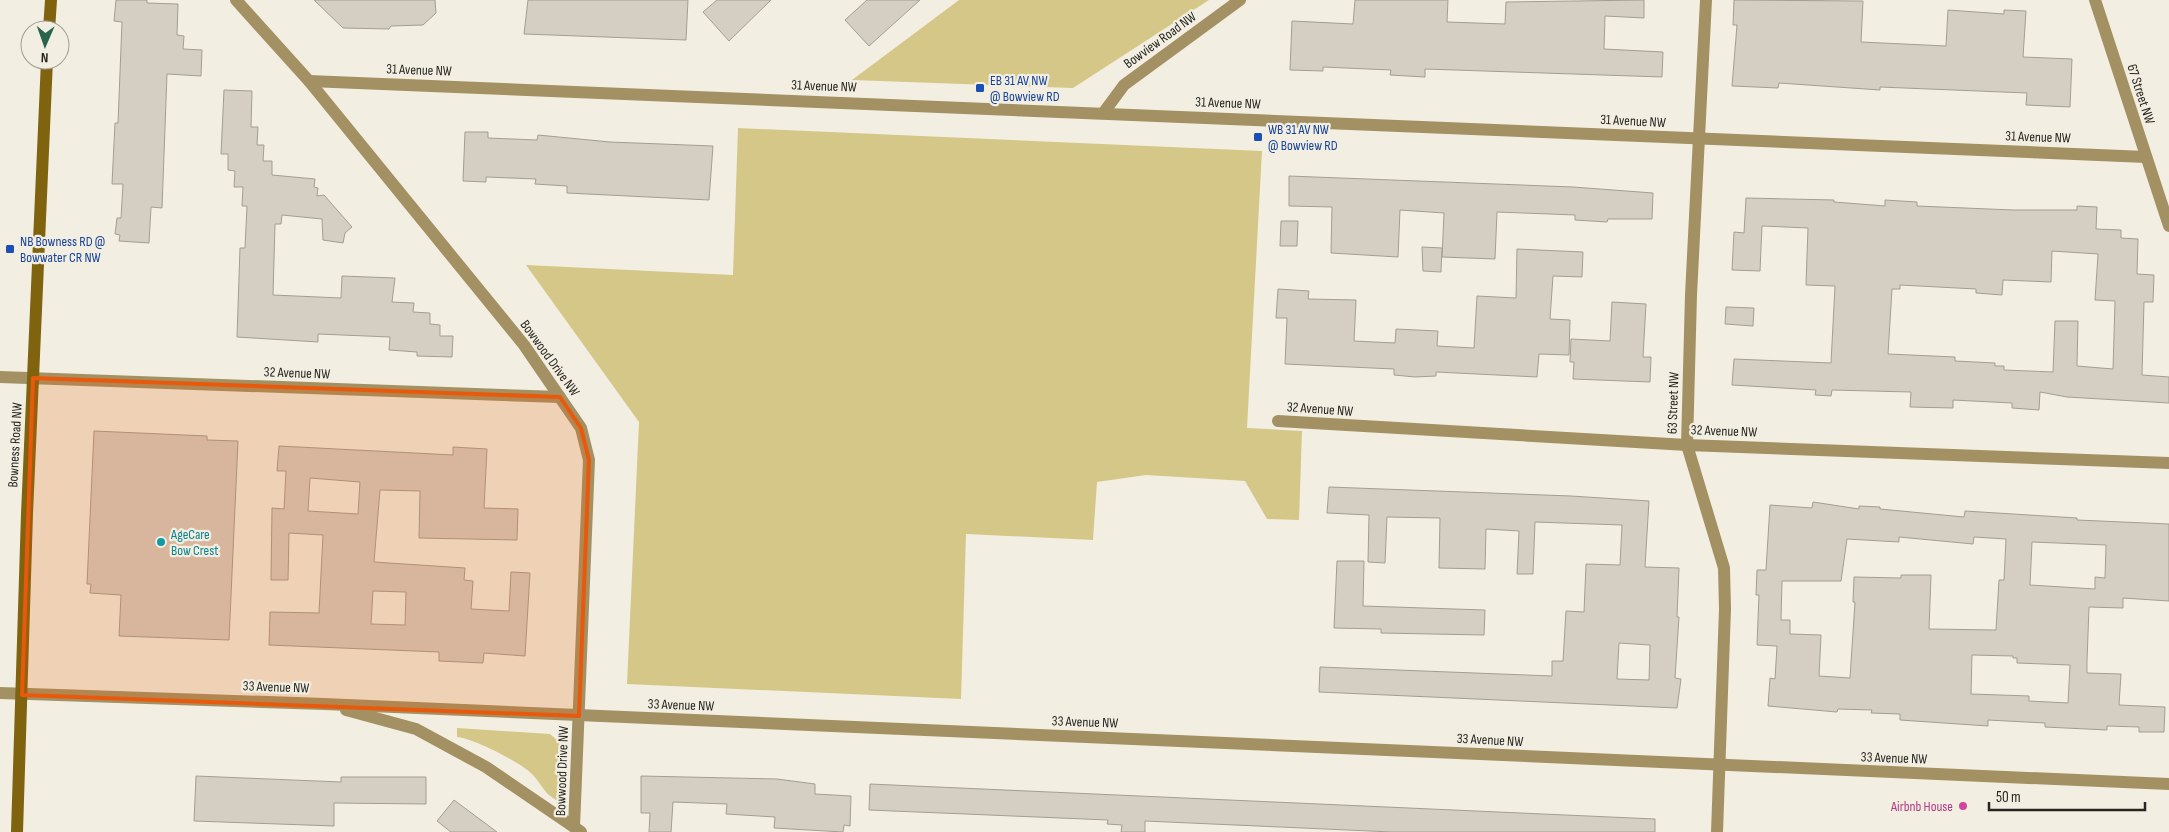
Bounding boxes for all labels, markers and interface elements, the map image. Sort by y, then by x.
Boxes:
street label: Bowview Road NW [1120,8,1200,72]
north arrow [20,20,70,70]
text: N [41,49,49,66]
street label: 31 Avenue NW [386,60,452,80]
street label: 67 Street NW [2123,62,2159,126]
place label: EB 31 AV NW @ Bowview RD [990,72,1060,105]
street label: 31 Avenue NW [791,76,857,96]
marker: EB 31 AV NW @ Bowview RD [974,82,986,94]
street label: 31 Avenue NW [1195,93,1261,113]
street label: 31 Avenue NW [1600,111,1666,131]
place label: WB 31 AV NW @ Bowview RD [1268,121,1338,154]
street label: 31 Avenue NW [2005,127,2071,147]
marker: WB 31 AV NW @ Bowview RD [1252,131,1264,143]
place label: NB Bowness RD @ Bowwater CR NW [20,233,105,266]
marker: NB Bowness RD @ Bowwater CR NW [4,243,16,255]
street label: Bowwood Drive NW [517,316,583,400]
street label: 32 Avenue NW [263,363,331,383]
street label: 63 Street NW [1663,372,1683,434]
street label: 32 Avenue NW [1286,398,1354,420]
street label: Bowness Road NW [4,402,26,488]
street label: 32 Avenue NW [1690,421,1758,441]
place label: AgeCare Bow Crest [170,526,219,559]
marker: AgeCare Bow Crest [155,536,167,548]
street label: 33 Avenue NW [242,677,310,697]
street label: 33 Avenue NW [647,695,715,715]
street label: 33 Avenue NW [1051,712,1119,732]
street label: Bowwood Drive NW [552,726,572,816]
street label: 33 Avenue NW [1456,730,1524,750]
street label: 33 Avenue NW [1860,748,1928,768]
scale bar [1989,780,2145,812]
text: 50 m [1996,788,2021,807]
place label: Airbnb House [1890,798,1953,815]
marker: Airbnb House [1957,800,1969,812]

